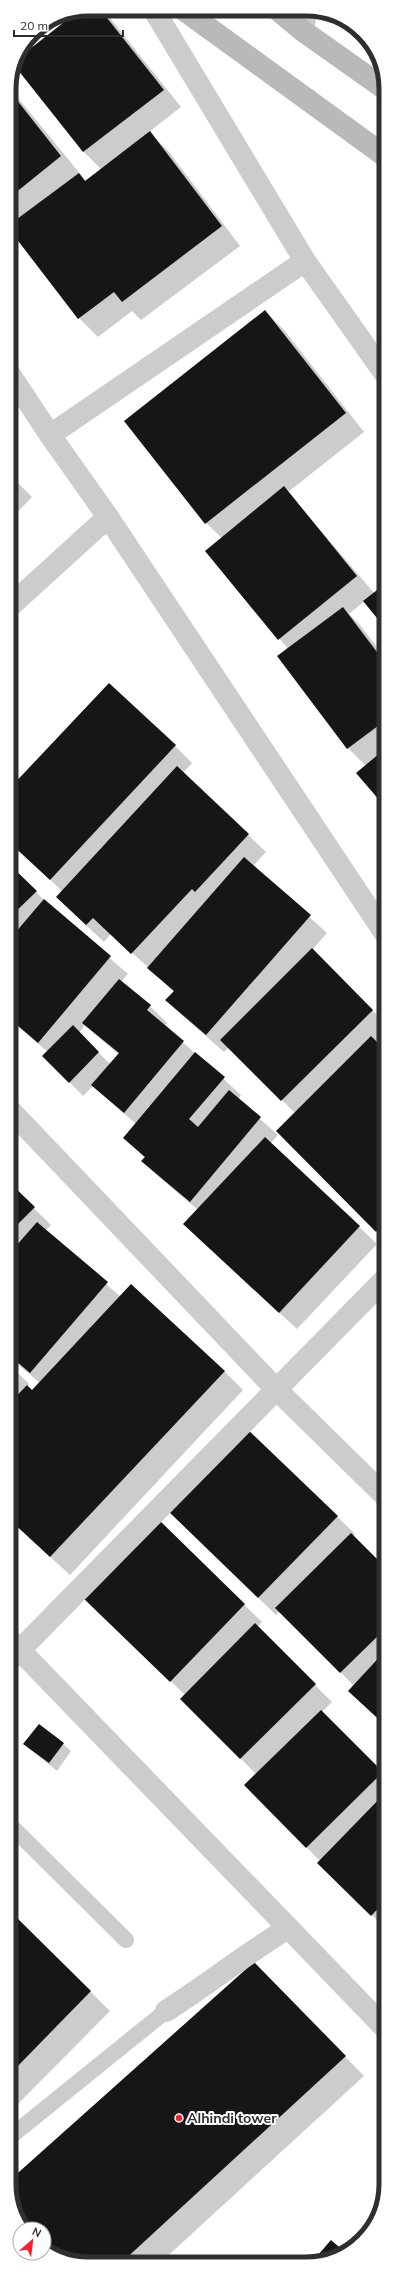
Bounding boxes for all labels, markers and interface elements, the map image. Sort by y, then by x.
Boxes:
scale bar [14,12,123,38]
text: 20 m [20,18,48,33]
place label: Alhindi tower [187,2109,277,2127]
marker: Alhindi tower [174,2113,184,2123]
north arrow [12,2221,52,2261]
text: N [30,2224,44,2240]

